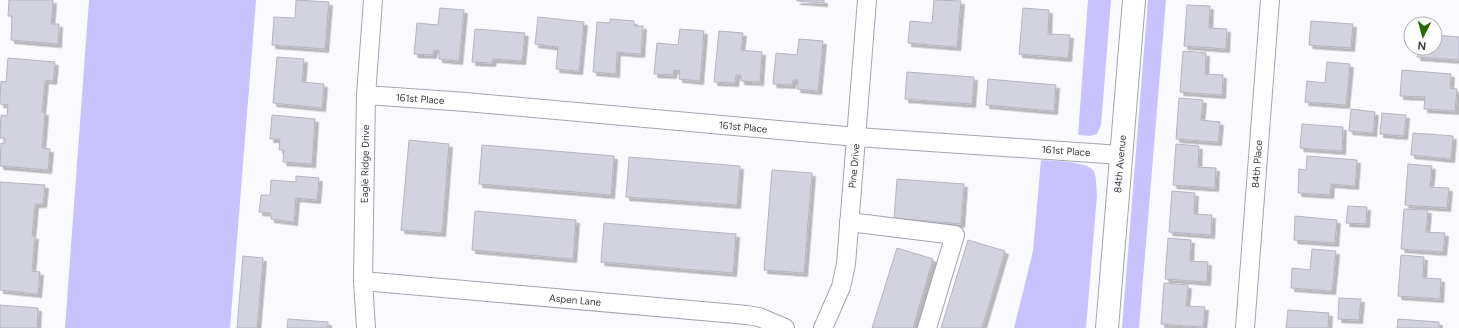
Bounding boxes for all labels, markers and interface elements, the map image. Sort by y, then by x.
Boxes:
north arrow [1403,16,1443,56]
text: N [1417,39,1427,52]
street label: 161st Place [395,91,445,107]
street label: 161st Place [718,118,768,136]
street label: Eagle Ridge Drive [358,124,372,203]
street label: 84th Avenue [1111,134,1129,193]
street label: 84th Place [1249,139,1265,188]
street label: Pine Drive [846,143,862,189]
street label: 161st Place [1041,143,1091,159]
street label: Aspen Lane [548,291,602,309]

